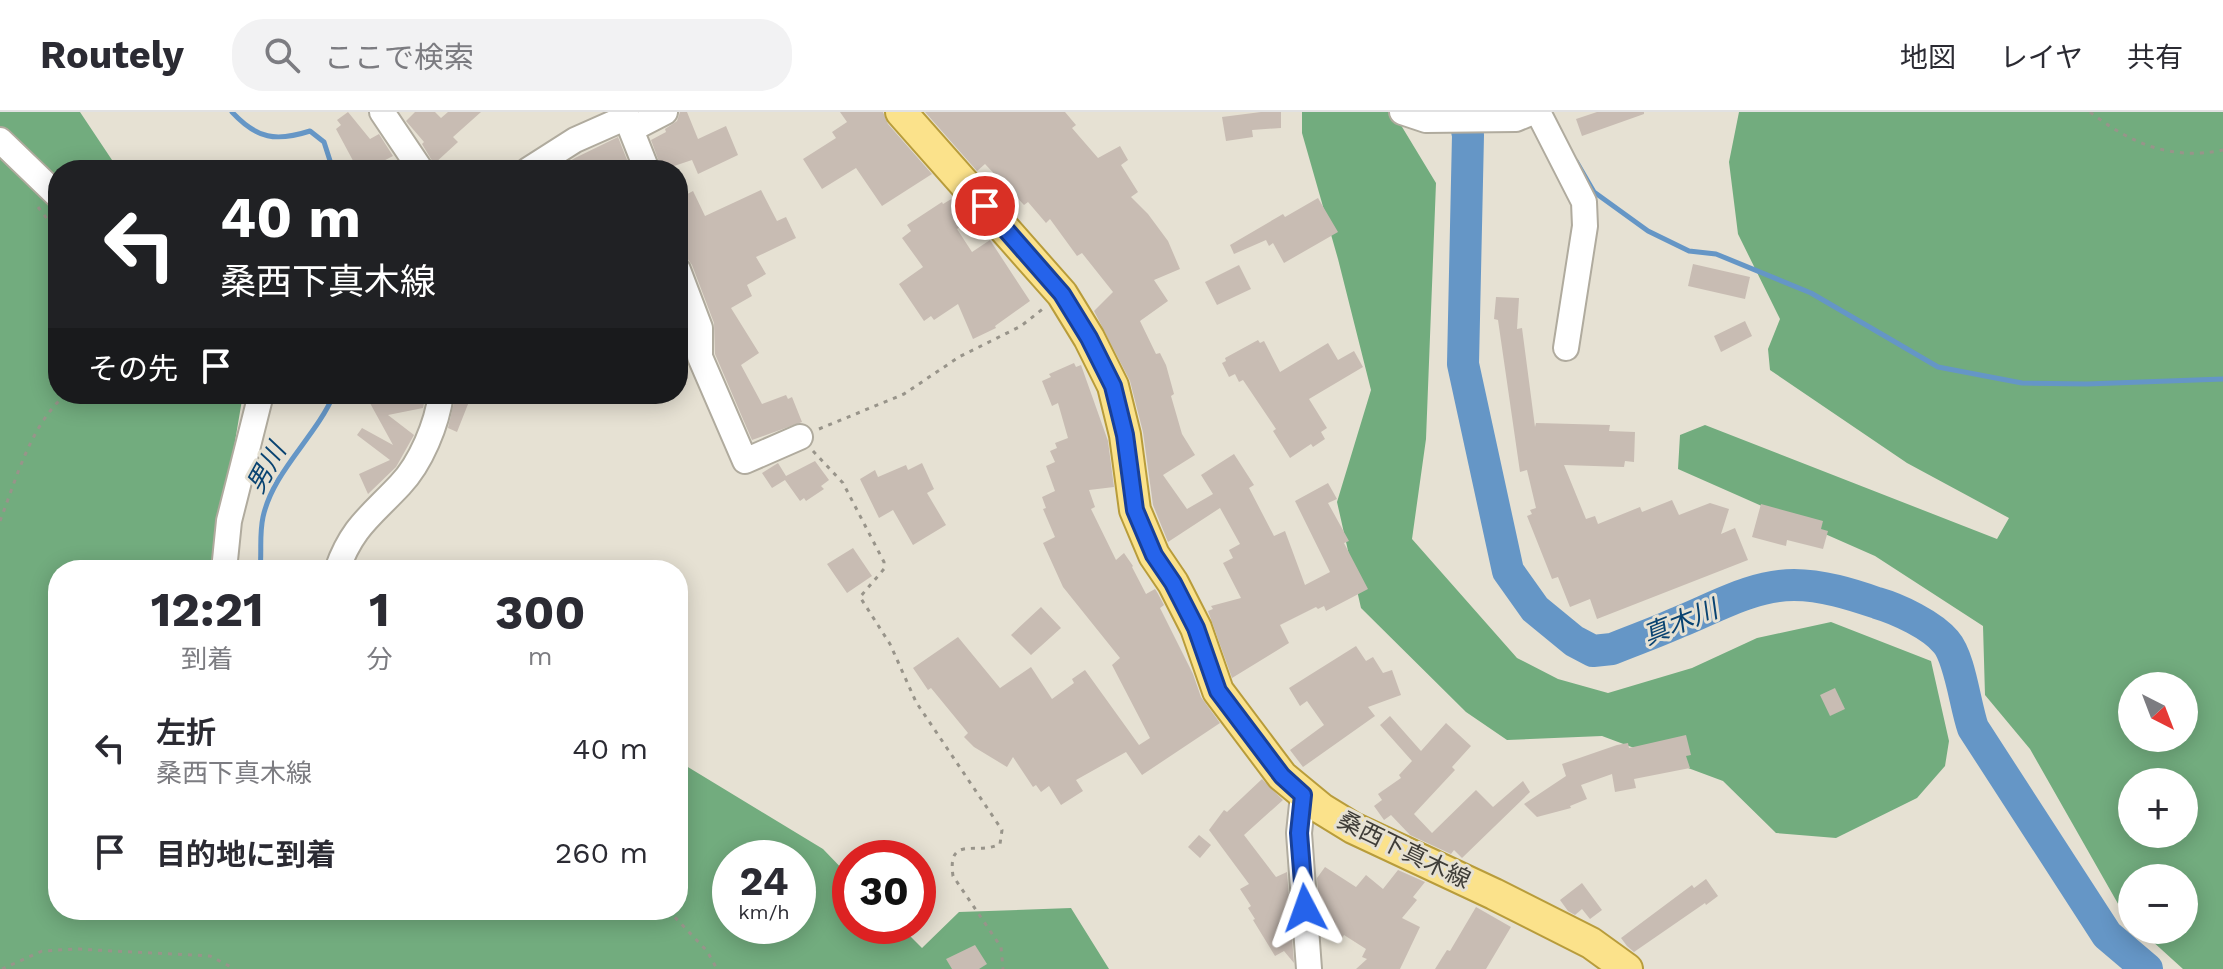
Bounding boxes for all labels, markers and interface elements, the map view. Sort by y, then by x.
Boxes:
search box [232,19,792,91]
text: Routely [40,33,184,77]
icon: search [260,33,304,77]
text: ここで検索 [324,40,474,75]
text: 地図 [1900,41,1956,74]
text: レイヤ [2000,41,2083,74]
text: 共有 [2127,41,2183,74]
pin [951,172,1019,240]
icon: arrive [963,184,1007,228]
text: 40 m [220,185,361,251]
icon: left [88,192,192,296]
text: 桑西下真木線 [220,261,436,303]
icon: arrive [194,344,238,388]
text: その先 [88,351,178,386]
water label: 男川 [240,435,293,498]
text: 12:21 [151,581,264,638]
text: 1 [369,581,390,638]
text: 300 [495,584,585,641]
water label: 真木川 [1638,592,1725,651]
text: m [528,641,553,671]
text: 到着 [181,644,233,674]
text: 分 [366,644,392,674]
north arrow [2118,672,2198,752]
map controls [2118,672,2198,944]
text: 左折 [156,715,216,750]
icon: left [88,726,132,770]
text: 40 m [572,731,648,766]
text: 桑西下真木線 [156,758,312,788]
button: + [2118,768,2198,848]
street label: 桑西下真木線 [1333,806,1475,894]
icon: arrive [88,830,132,874]
text: 260 m [555,835,648,870]
text: 目的地に到着 [156,837,336,872]
speed limit sign: 30 [832,840,936,944]
text: 24 [739,858,789,905]
button: − [2118,864,2198,944]
position arrow [1263,866,1347,950]
text: km/h [738,900,790,924]

